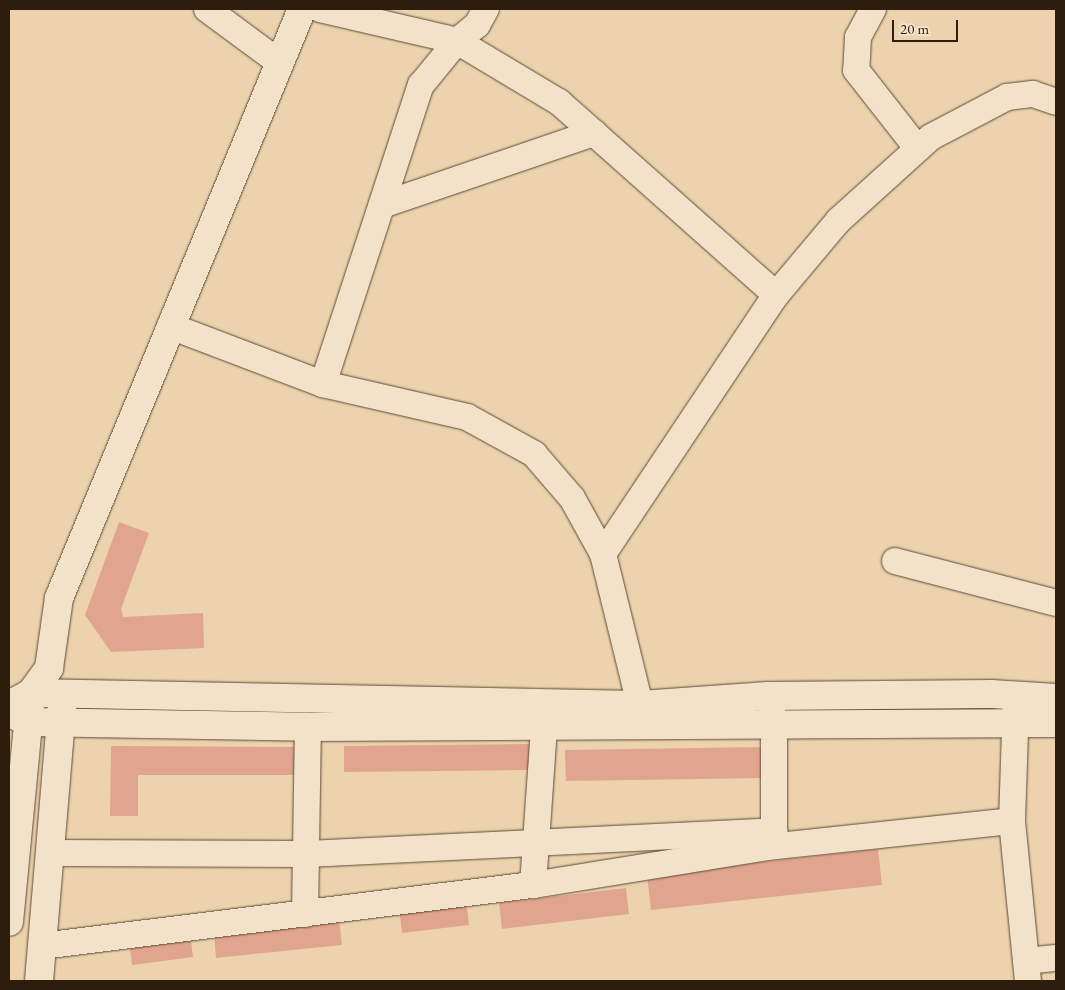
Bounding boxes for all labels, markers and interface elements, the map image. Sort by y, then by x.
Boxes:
scale bar [895,10,961,42]
text: 20 m [900,19,929,38]

